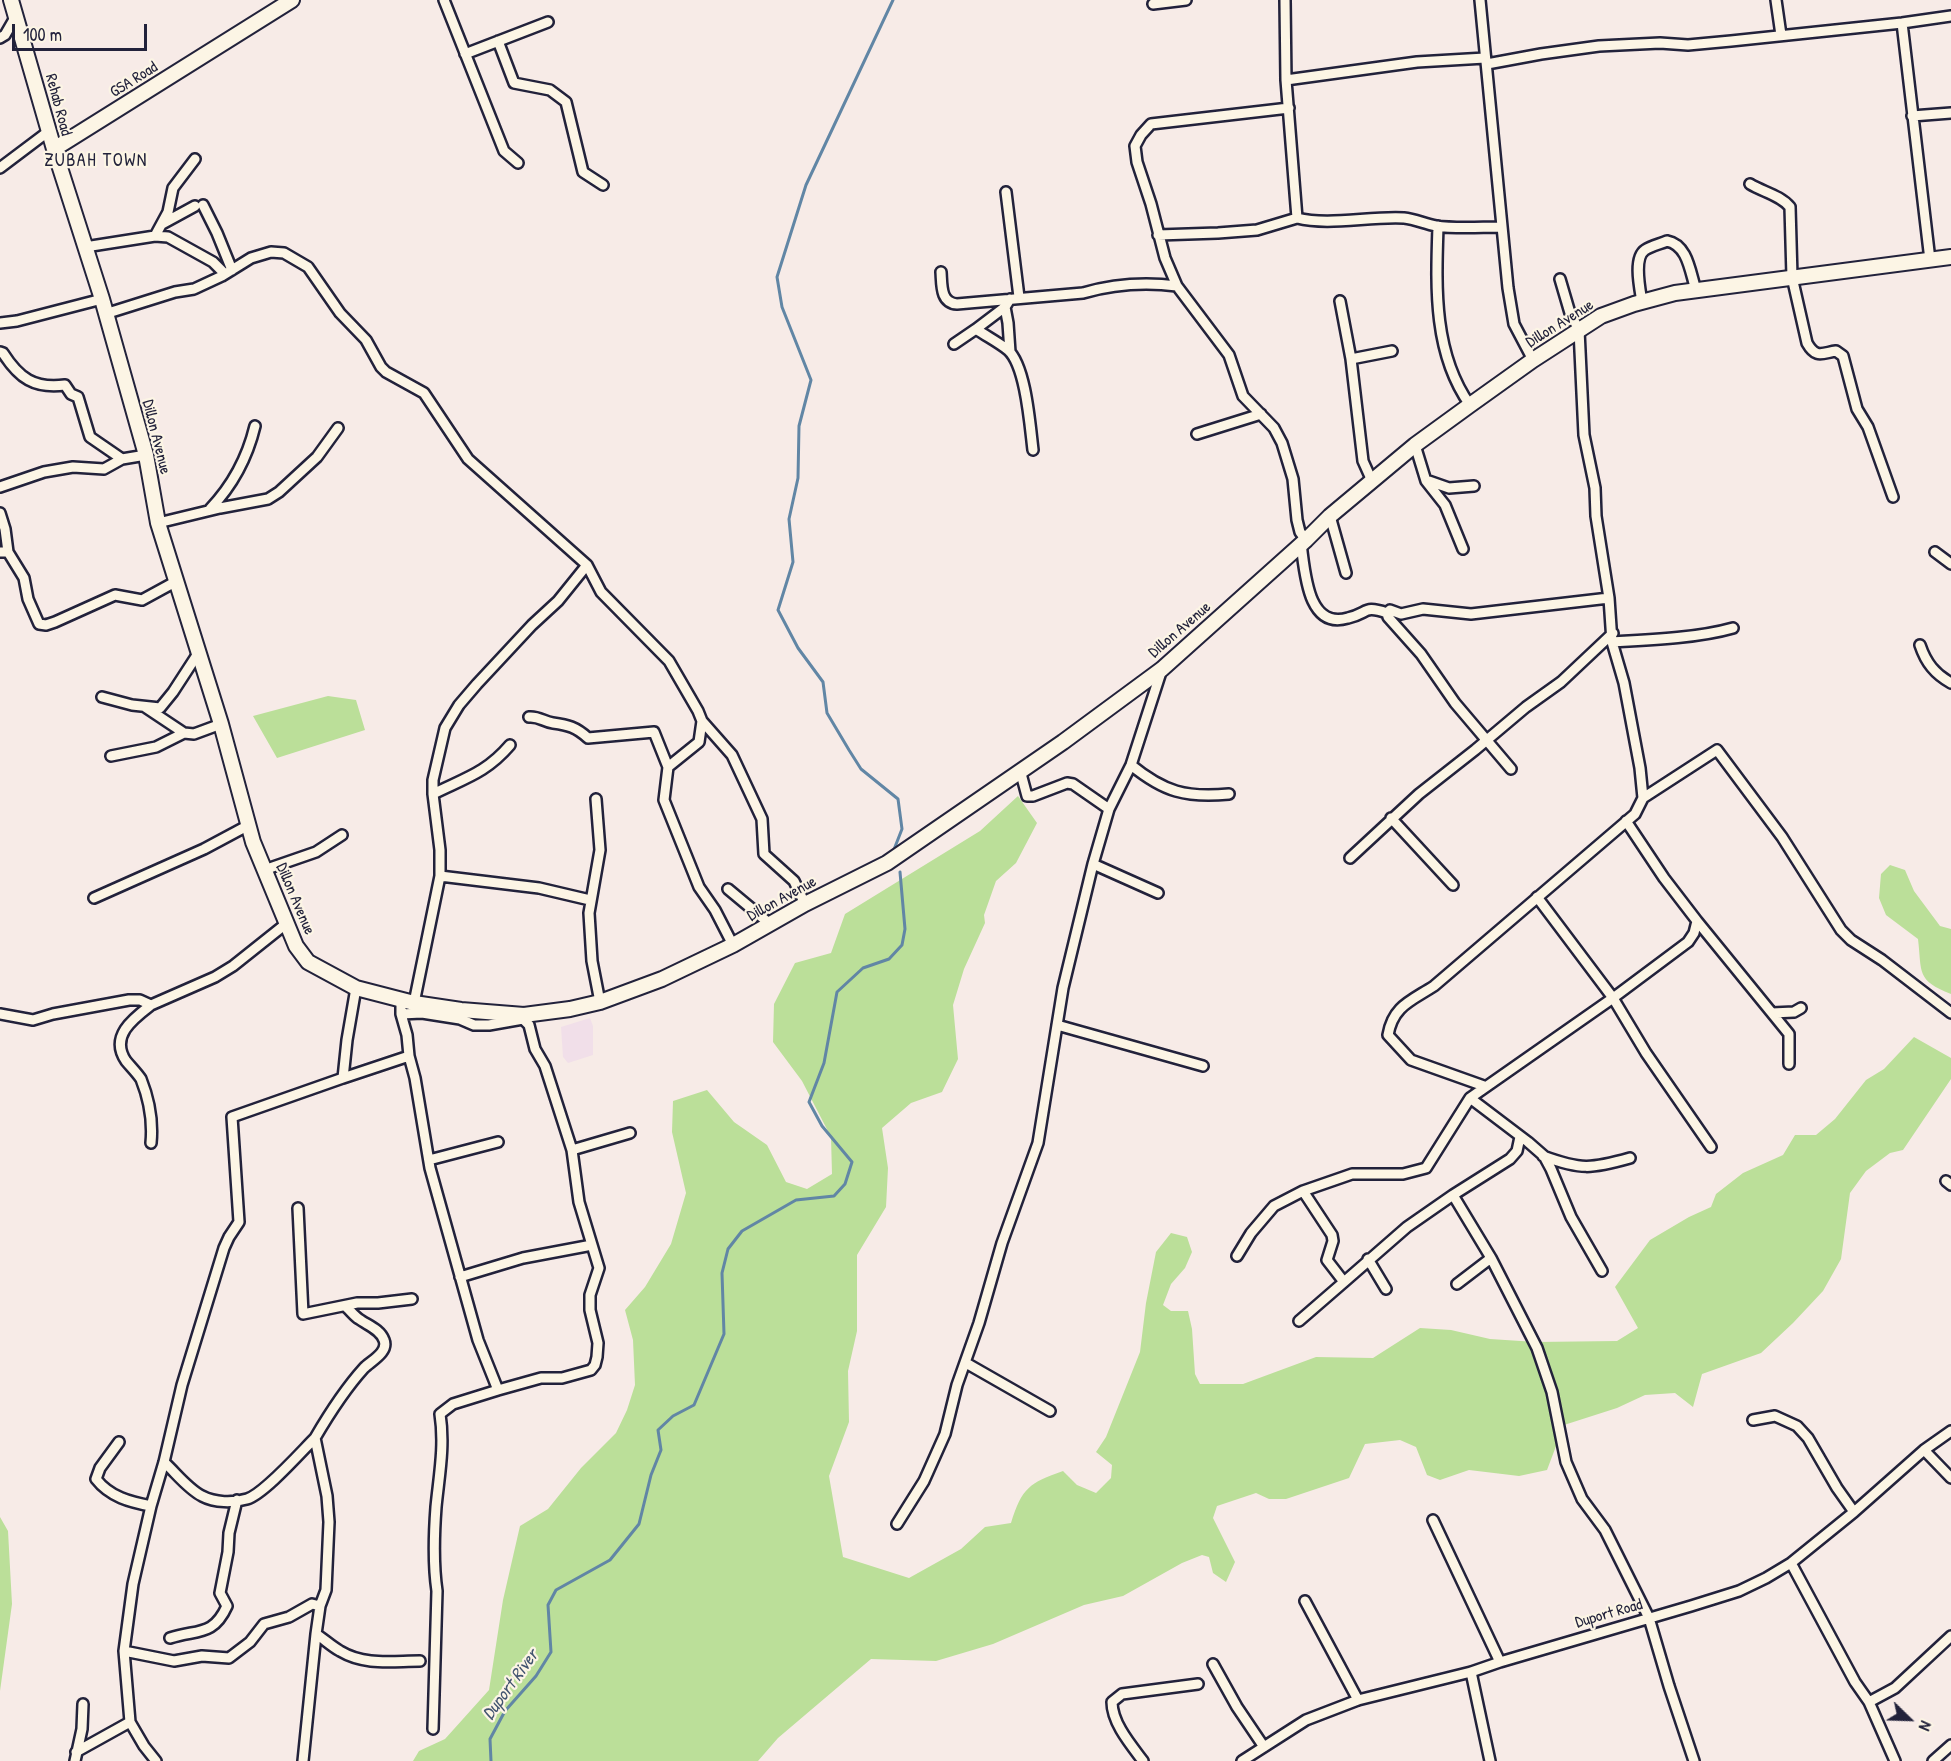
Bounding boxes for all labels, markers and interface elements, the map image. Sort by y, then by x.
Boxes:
scale bar [15,12,150,50]
text: 100 m [23,22,62,47]
street label: GSA Road [107,58,161,102]
street label: Rehab Road [41,72,75,138]
district label: ZUBAH TOWN [44,150,148,172]
street label: Dillon Avenue [1523,296,1597,352]
street label: Dillon Avenue [137,398,175,476]
street label: Dillon Avenue [1145,598,1215,662]
street label: Dillon Avenue [271,860,319,938]
street label: Dillon Avenue [744,872,820,926]
street label: Duport Road [1573,1595,1645,1633]
water label: Duport River [478,1646,544,1724]
north arrow [1879,1689,1939,1749]
text: N [1914,1718,1937,1734]

